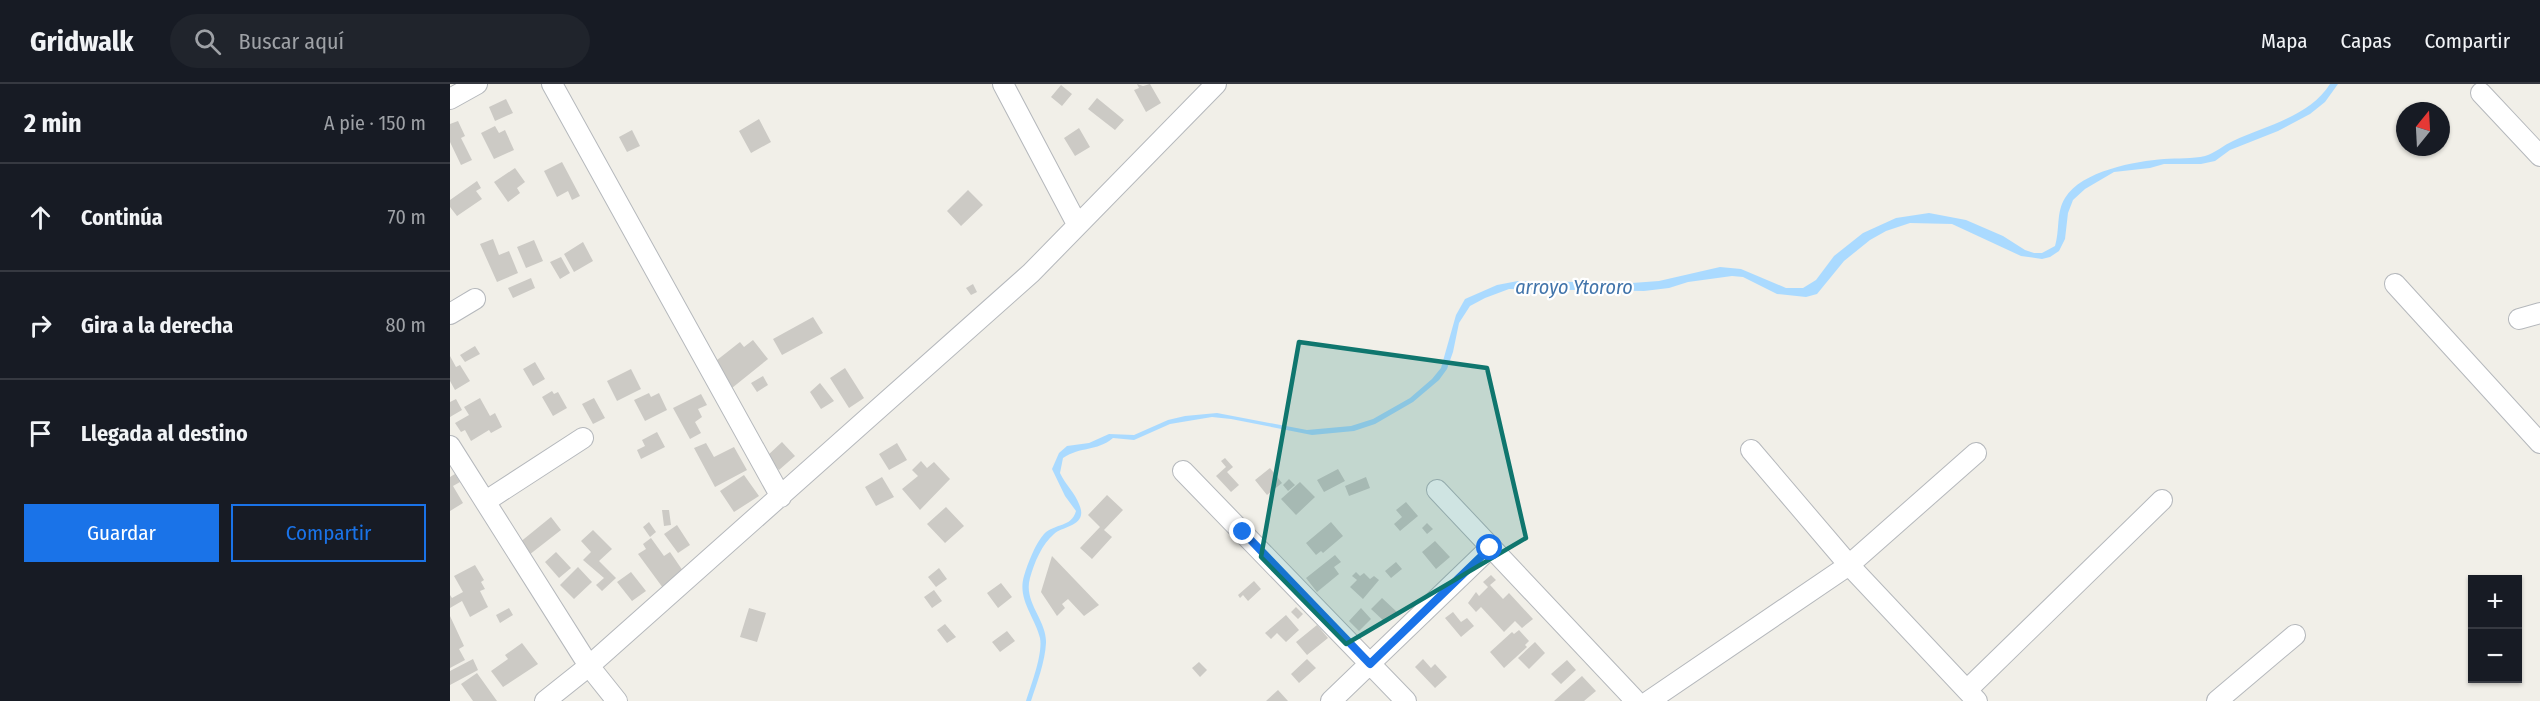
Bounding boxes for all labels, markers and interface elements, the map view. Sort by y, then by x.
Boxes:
search box [170,14,590,68]
text: Gridwalk [30,25,134,58]
icon: search [191,25,224,58]
text: Buscar aquí [239,28,344,55]
text: Mapa [2261,28,2308,54]
text: Capas [2341,28,2391,54]
text: Compartir [2424,28,2510,54]
north arrow [2396,102,2450,156]
text: 2 min [24,108,82,139]
text: A pie · 150 m [324,111,426,135]
icon: ahead [24,201,57,234]
text: Continúa [81,204,163,231]
text: 70 m [388,205,426,229]
water label: arroyo Ytororo [1515,275,1633,299]
icon: right [24,309,57,342]
text: Gira a la derecha [81,312,233,339]
text: 80 m [386,313,426,337]
icon: arrive [24,417,57,450]
text: Llegada al destino [81,420,248,447]
button: Guardar [24,504,219,562]
button: Compartir [231,504,426,562]
route end [1229,518,1255,544]
route start [1476,534,1502,560]
map controls [2468,575,2522,683]
button: + [2468,575,2522,629]
button: − [2468,629,2522,683]

